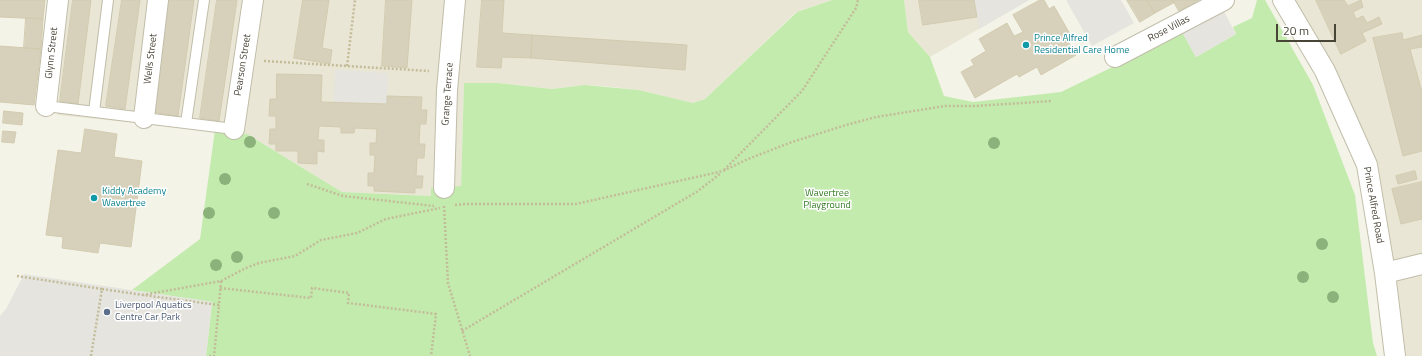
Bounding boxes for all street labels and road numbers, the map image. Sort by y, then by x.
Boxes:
street label: Rose Villas [1146,13,1192,45]
street label: Glynn Street [43,27,61,79]
street label: Wells Street [142,33,160,85]
street label: Pearson Street [232,33,254,97]
street label: Grange Terrace [440,62,456,126]
street label: Prince Alfred Road [1360,166,1386,244]

